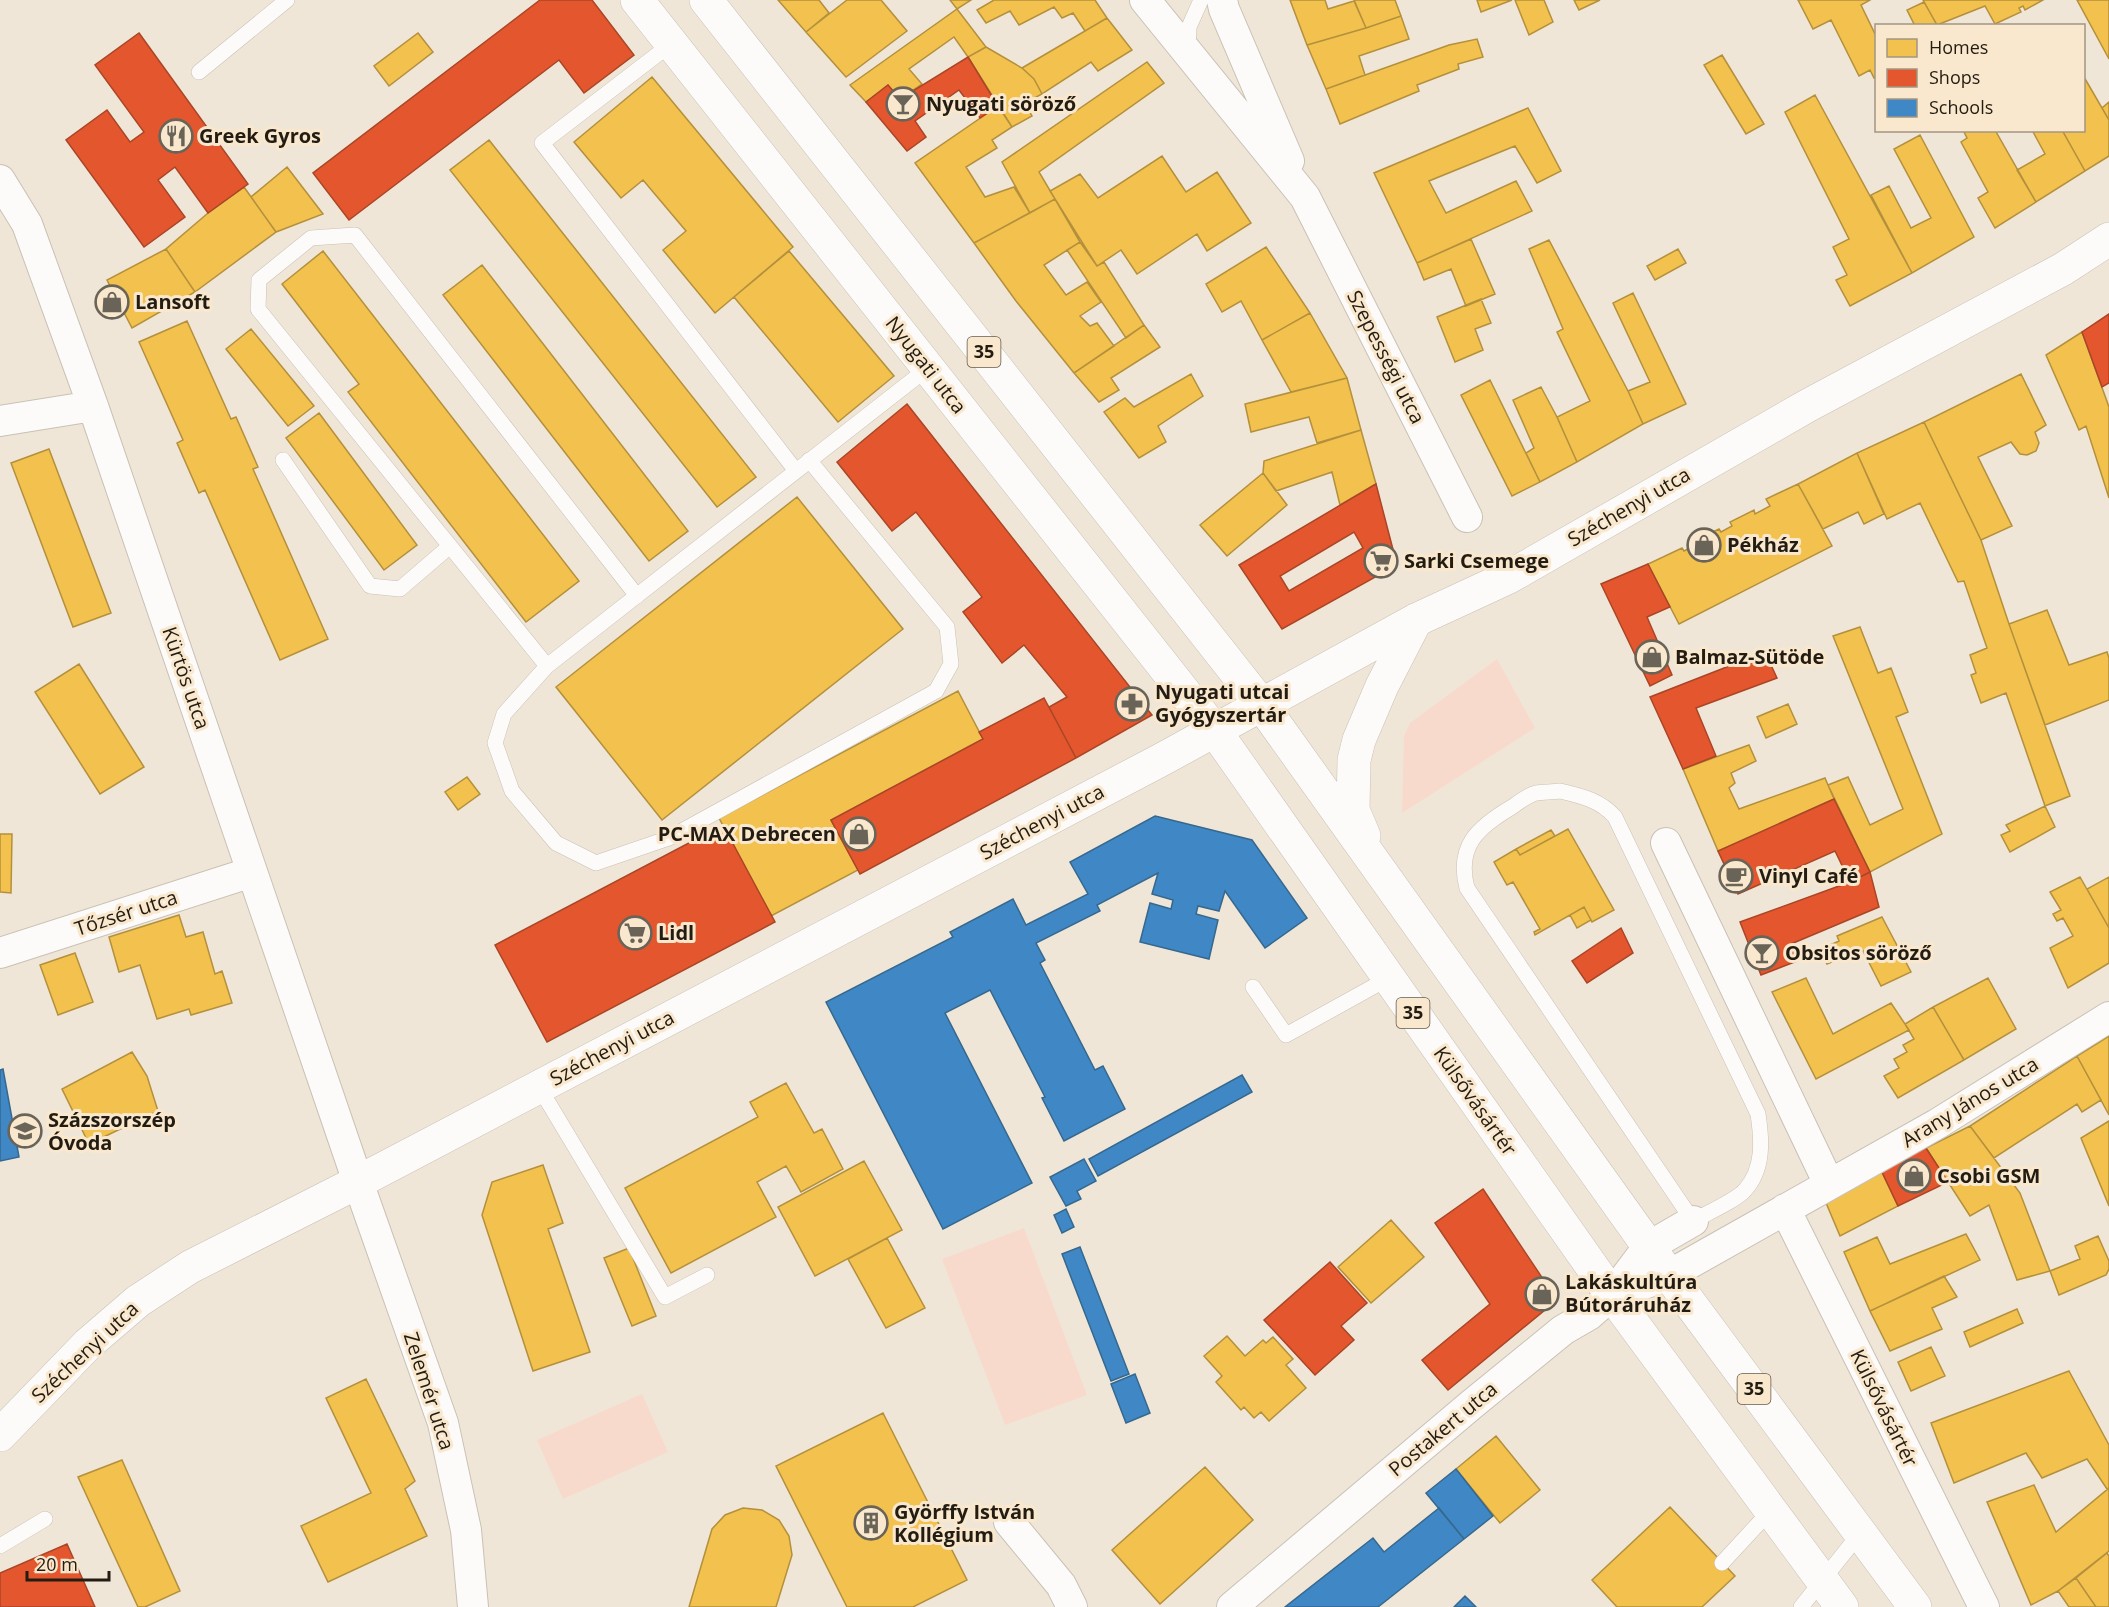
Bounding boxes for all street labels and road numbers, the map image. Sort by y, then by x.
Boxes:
street label: Szepességi utca [1341,285,1432,428]
street label: Nyugati utca [880,310,973,419]
road number: 35 [968,337,1000,367]
street label: Széchenyi utca [1563,461,1695,553]
street label: Kürtös utca [156,623,217,733]
street label: Széchenyi utca [975,777,1109,866]
street label: Tőzsér utca [71,883,181,942]
road number: 35 [1396,998,1430,1028]
street label: Széchenyi utca [545,1003,679,1092]
street label: Külsővásártér [1428,1041,1523,1161]
street label: Arany János utca [1896,1050,2043,1153]
street label: Széchenyi utca [25,1295,144,1408]
street label: Zelemér utca [398,1329,461,1453]
street label: Külsővásártér [1844,1345,1925,1471]
road number: 35 [1738,1374,1770,1404]
street label: Postakert utca [1383,1375,1503,1482]

